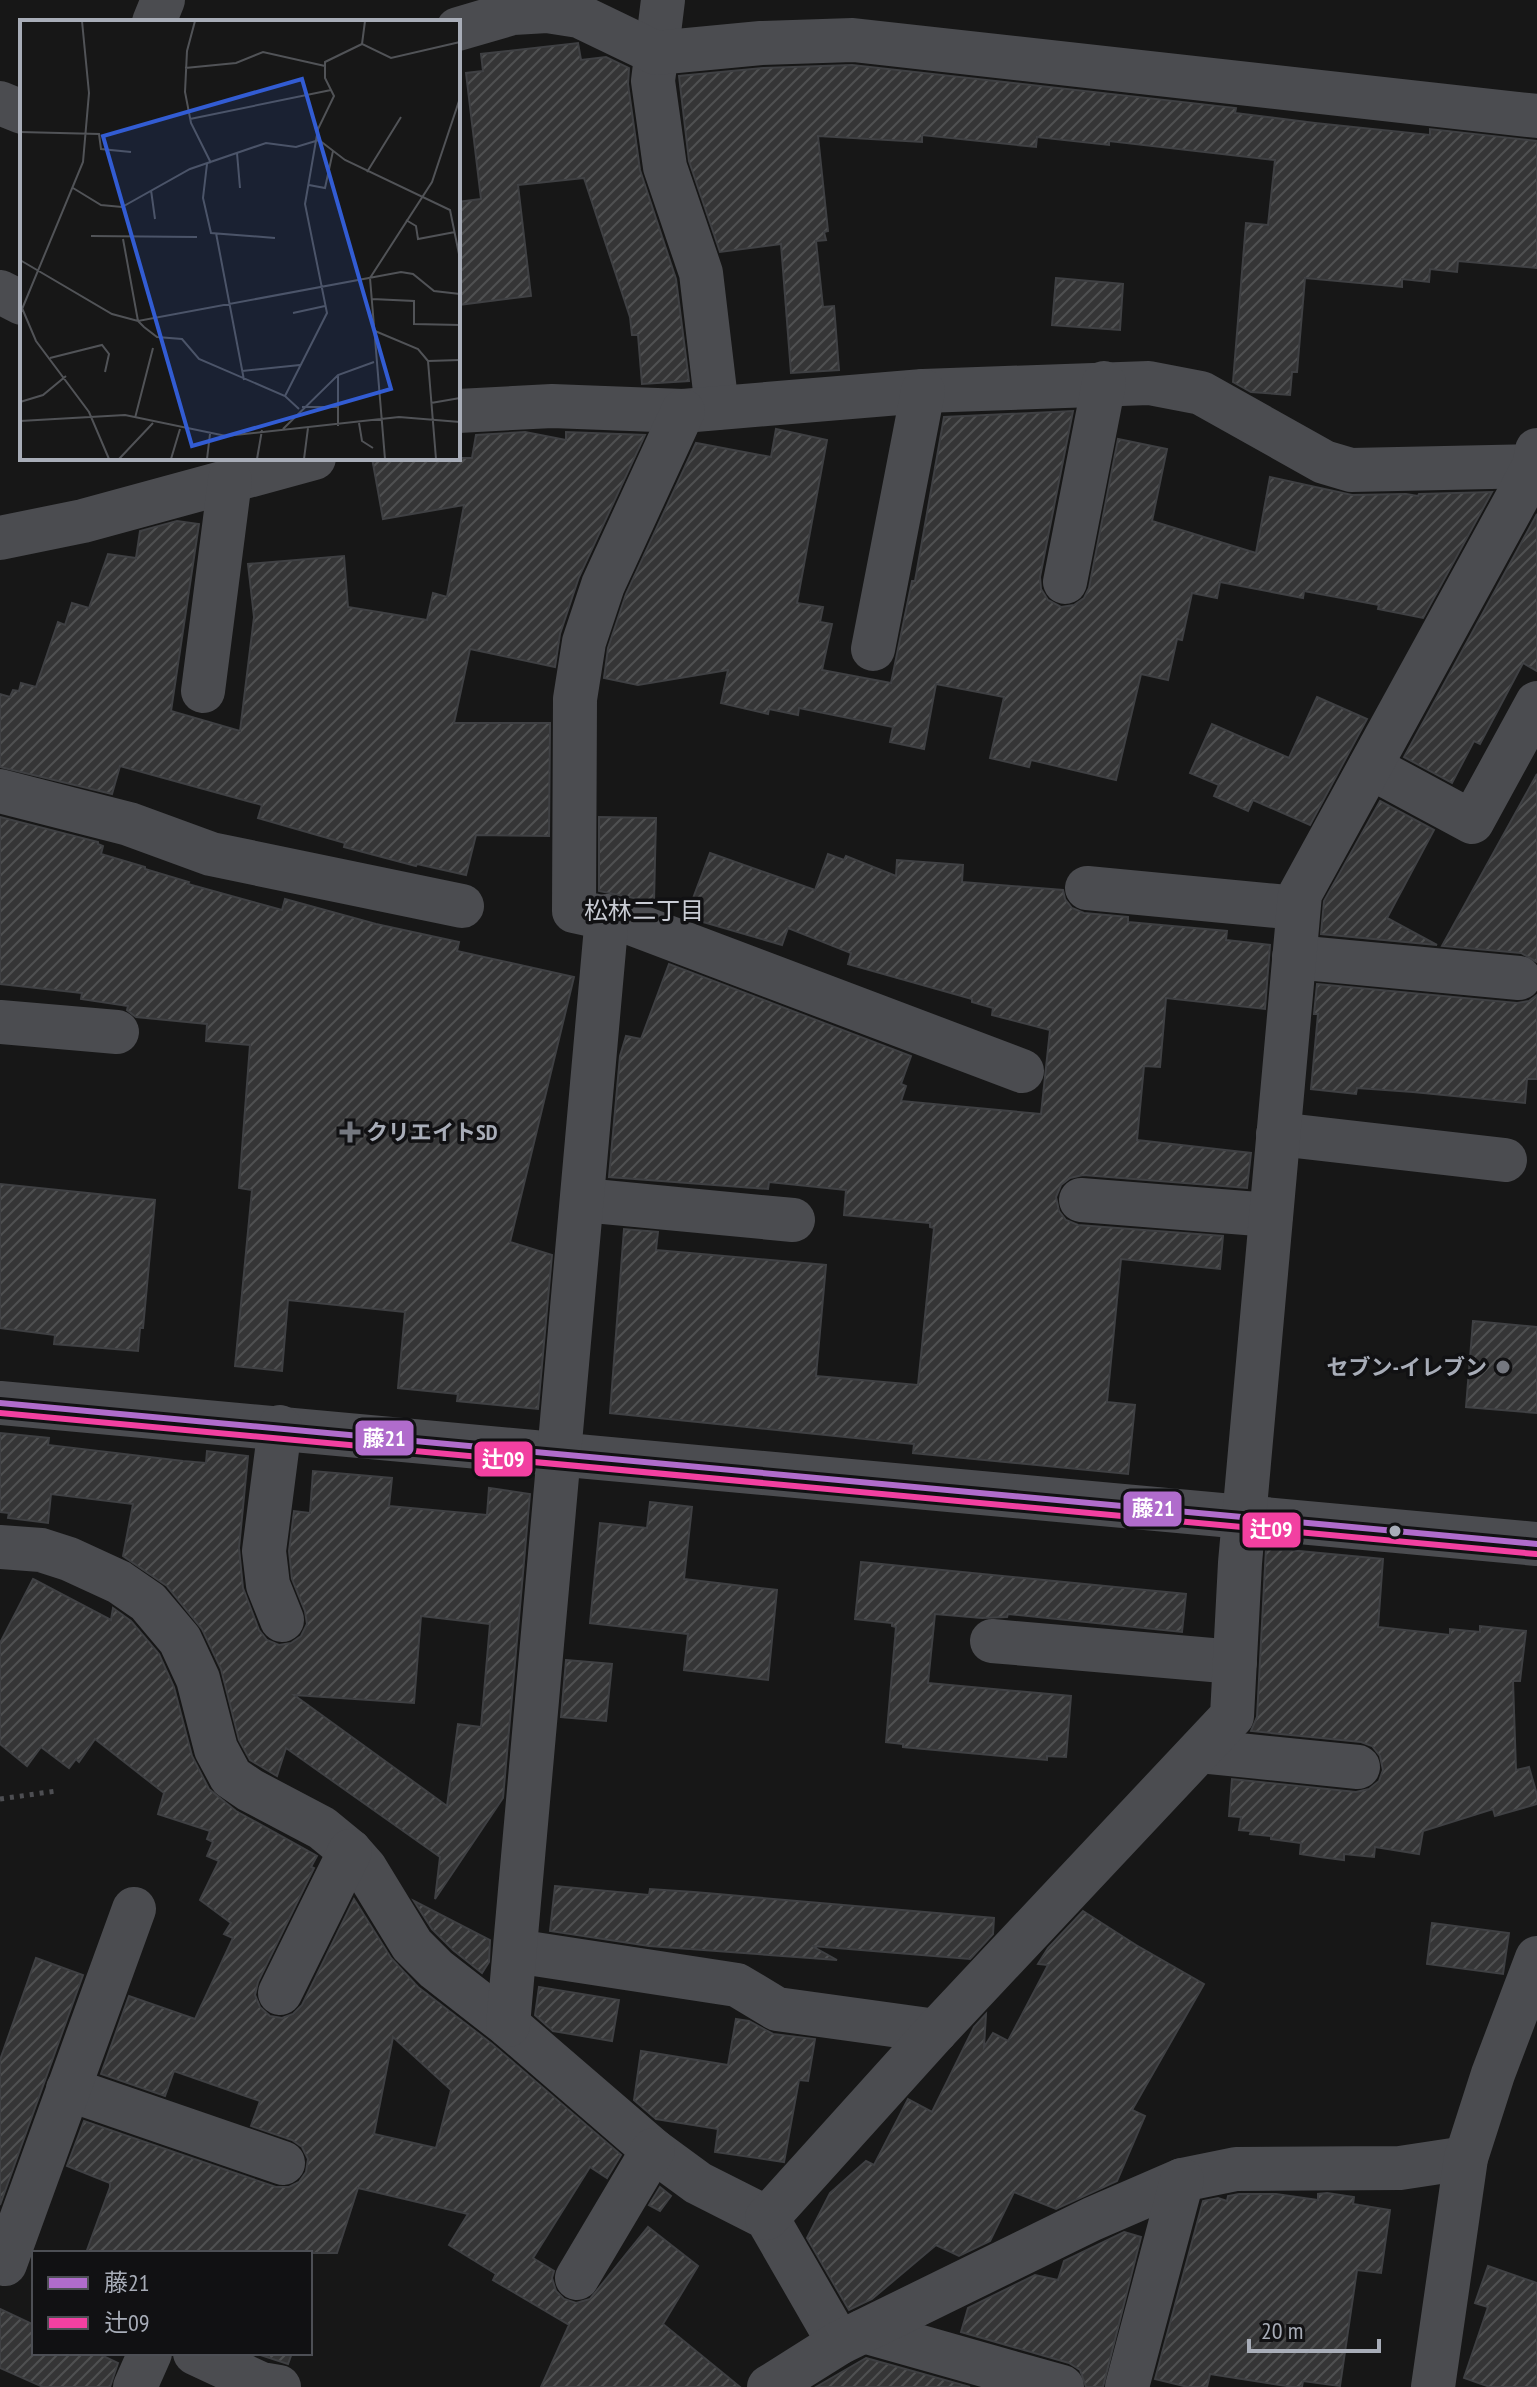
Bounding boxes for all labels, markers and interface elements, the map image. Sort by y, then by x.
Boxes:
inset map [20,20,460,460]
district label: 松林二丁目 [584,895,704,926]
place label: クリエイトSD [366,1118,498,1146]
marker: クリエイトSD [341,1123,359,1141]
place label: セブン-イレブン [1326,1353,1487,1381]
marker: セブン-イレブン [1494,1358,1512,1376]
line badge: 藤21 [354,1419,415,1457]
text: 藤21 [362,1424,406,1452]
line badge: 辻09 [473,1440,534,1478]
text: 辻09 [481,1445,525,1473]
line badge: 藤21 [1122,1490,1183,1528]
text: 藤21 [1131,1494,1175,1522]
line badge: 辻09 [1241,1511,1302,1549]
text: 辻09 [1249,1515,1293,1543]
unlabelled marker [1387,1523,1403,1539]
legend [32,2251,312,2355]
text: 藤21 [104,2267,150,2298]
scale bar [1249,2303,1379,2353]
text: 辻09 [104,2307,150,2338]
text: 20 m [1261,2315,1303,2346]

